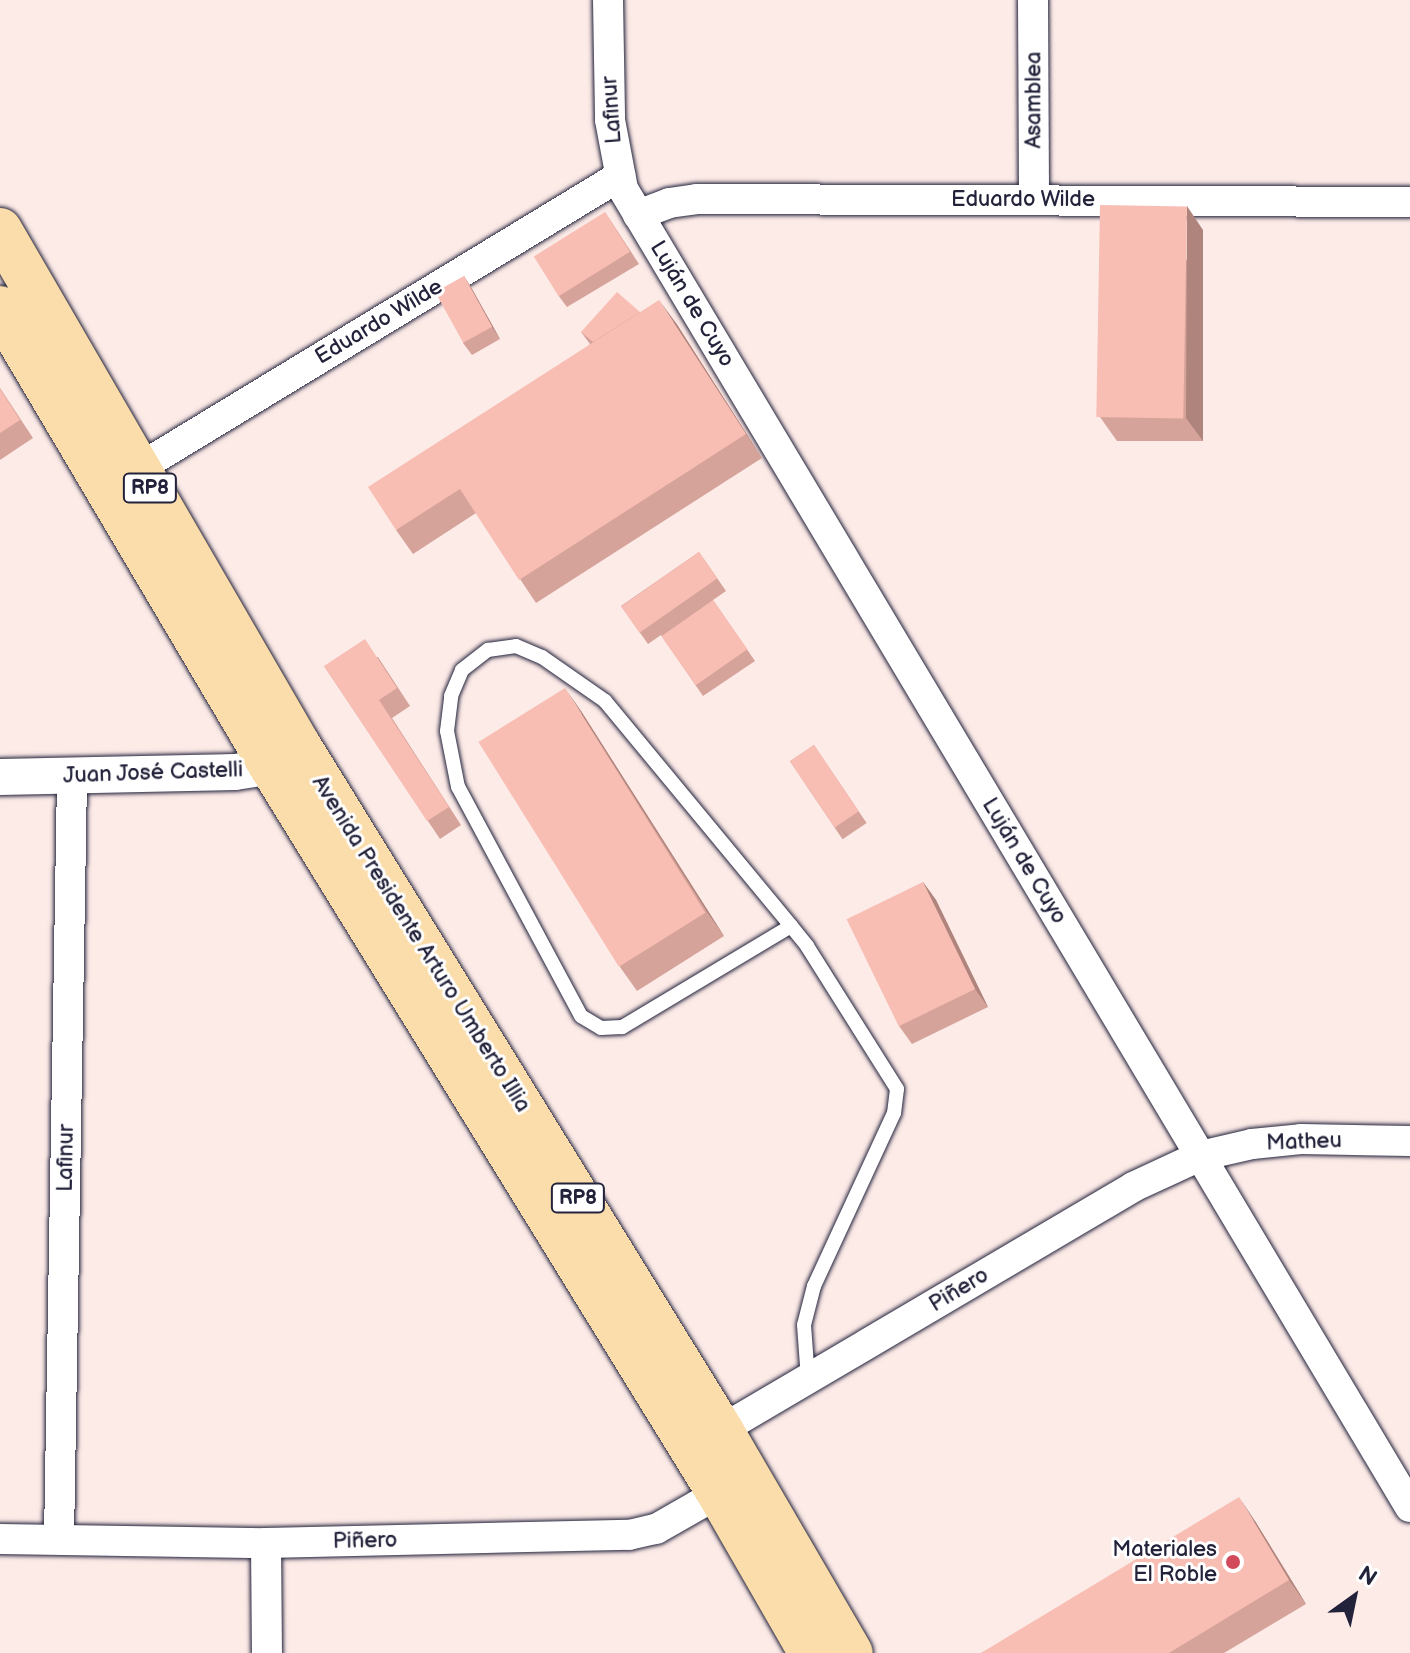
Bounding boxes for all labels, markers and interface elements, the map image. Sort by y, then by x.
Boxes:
street label: Asamblea [1021,52,1047,148]
street label: Lafinur [596,75,628,145]
street label: Eduardo Wilde [951,187,1095,213]
street label: Luján de Cuyo [644,236,740,372]
street label: Eduardo Wilde [310,273,448,371]
road number: RP8 [122,472,178,504]
street label: Juan José Castelli [62,757,244,789]
street label: Avenida Presidente Arturo Umberto Illia [306,771,536,1117]
street label: Luján de Cuyo [976,793,1072,929]
street label: Lafinur [52,1124,80,1192]
street label: Matheu [1266,1127,1342,1157]
road number: RP8 [550,1182,606,1214]
street label: Piñero [925,1262,993,1318]
street label: Piñero [333,1527,397,1555]
place label: Materiales El Roble [1112,1536,1217,1588]
marker: Materiales El Roble [1224,1553,1242,1571]
north arrow [1314,1557,1394,1637]
text: N [1353,1561,1382,1592]

